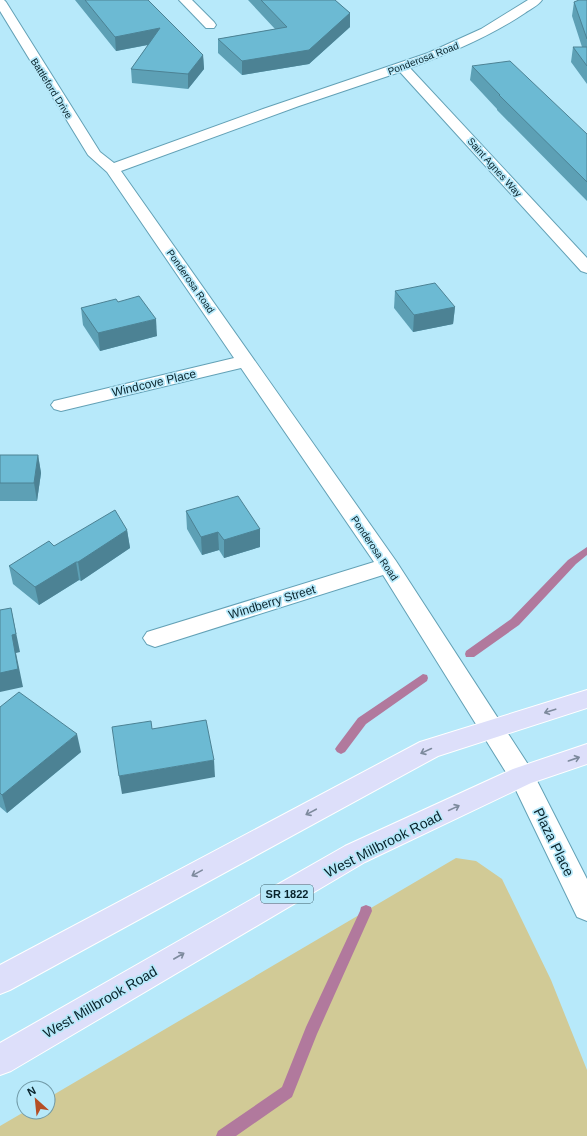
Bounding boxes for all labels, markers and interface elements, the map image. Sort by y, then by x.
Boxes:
street label: Ponderosa Road [386,40,460,77]
street label: Battleford Drive [29,56,75,121]
street label: Saint Agnes Way [465,135,524,199]
street label: Ponderosa Road [165,247,217,315]
street label: Windcove Place [111,366,198,399]
street label: Ponderosa Road [349,514,400,582]
street label: Windberry Street [227,582,318,622]
one-way arrow [544,708,557,715]
one-way arrow [421,748,433,755]
one-way arrow [567,754,579,762]
one-way arrow [447,804,459,811]
street label: Plaza Place [531,805,577,879]
one-way arrow [305,808,317,816]
street label: West Millbrook Road [322,808,444,880]
one-way arrow [191,869,203,877]
road number: SR 1822 [261,885,313,903]
one-way arrow [173,952,185,960]
street label: West Millbrook Road [40,963,160,1041]
north arrow [16,1080,56,1120]
text: N [25,1084,38,1098]

